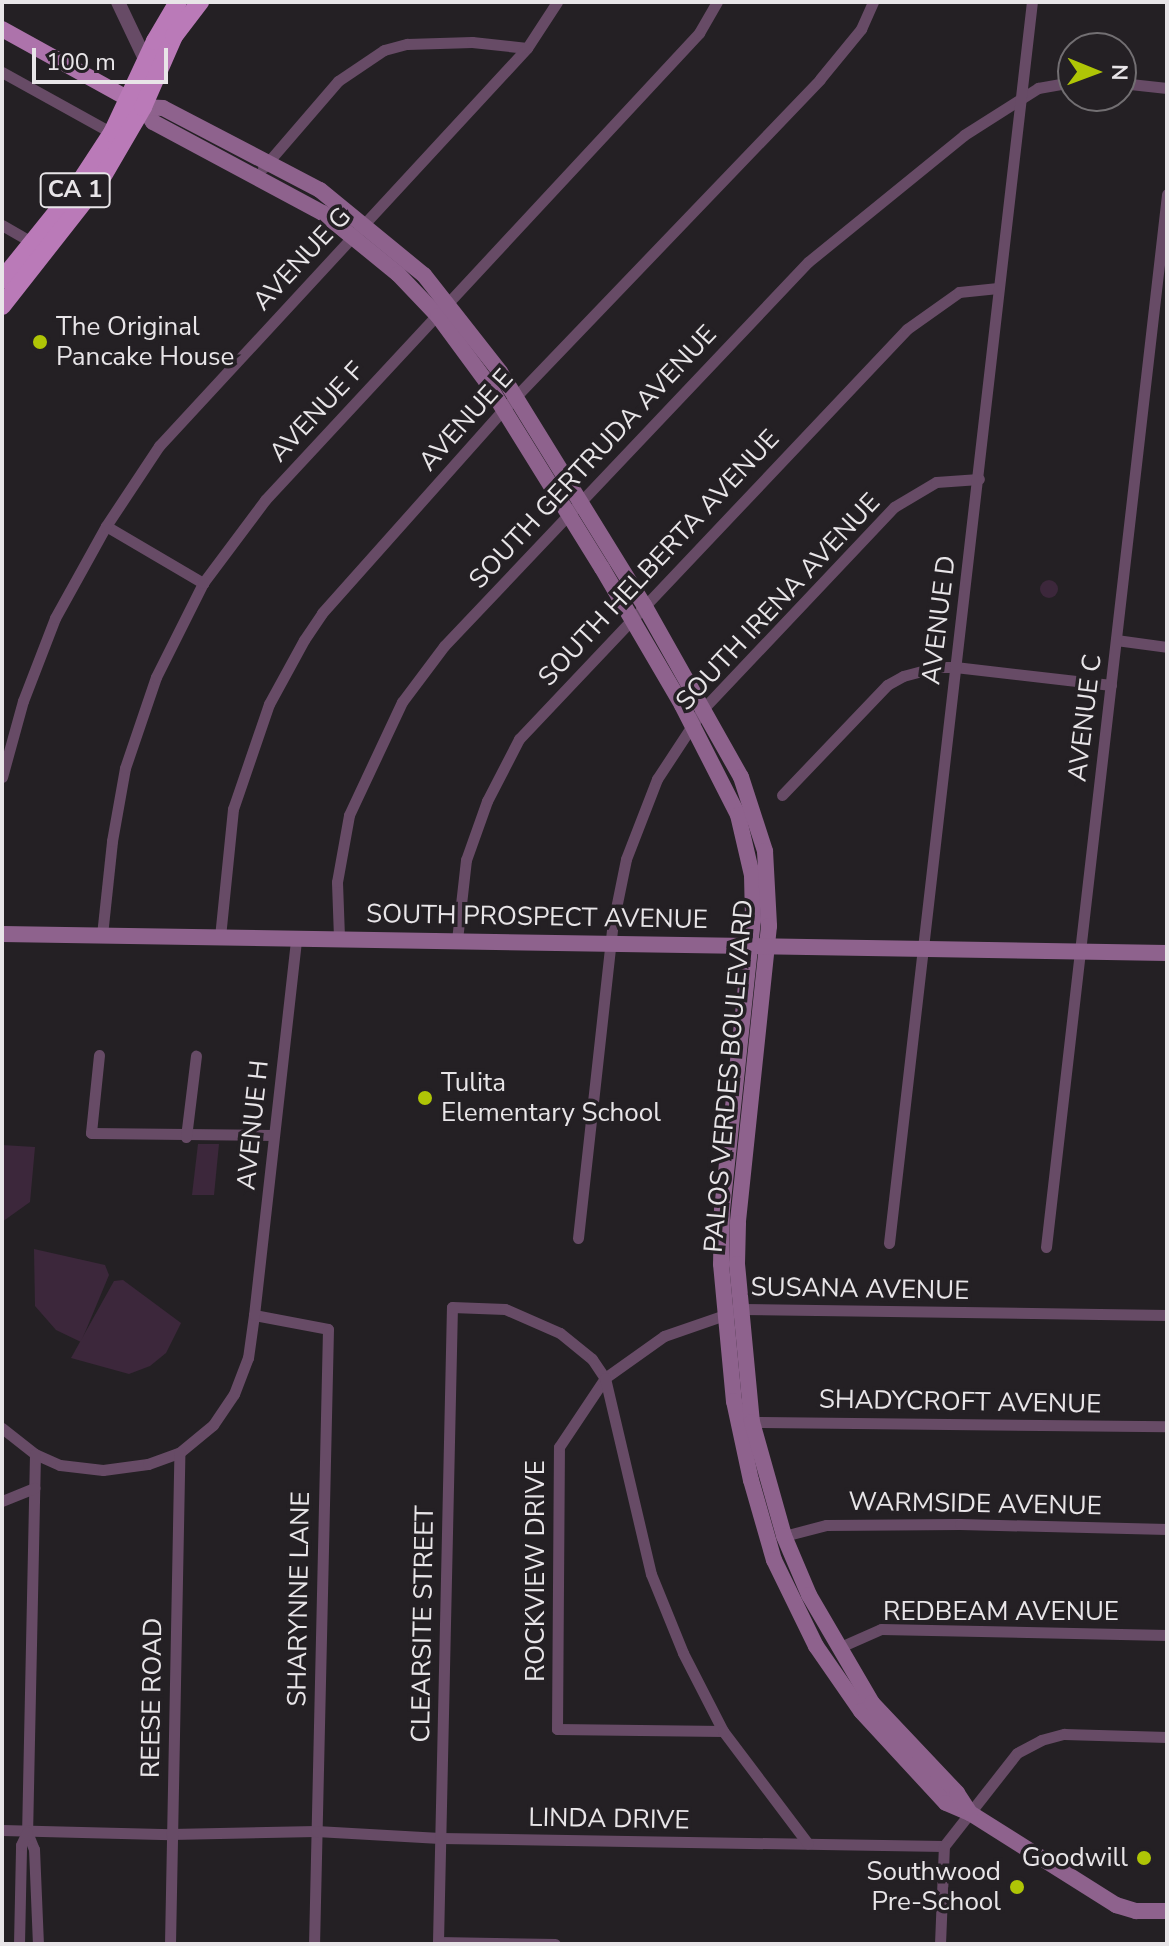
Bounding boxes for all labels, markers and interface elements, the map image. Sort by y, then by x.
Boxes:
scale bar [36,32,172,82]
north arrow [1057,32,1137,112]
text: 100 m [46,46,116,78]
text: N [1104,64,1134,81]
road number: CA 1 [39,170,111,210]
street label: AVENUE G [246,201,358,317]
place label: The Original Pancake House [56,311,234,372]
street label: SOUTH GERTRUDA AVENUE [463,319,723,595]
marker: The Original Pancake House [31,333,49,351]
street label: AVENUE F [263,356,371,468]
street label: AVENUE E [412,363,520,477]
street label: SOUTH HELBERTA AVENUE [532,423,786,693]
street label: SOUTH IRENA AVENUE [669,487,887,717]
street label: AVENUE D [916,554,962,686]
street label: AVENUE C [1062,653,1108,783]
street label: SOUTH PROSPECT AVENUE [366,898,708,936]
street label: PALOS VERDES BOULEVARD [698,898,760,1254]
street label: AVENUE H [231,1059,275,1191]
place label: Tulita Elementary School [441,1067,661,1128]
marker: Tulita Elementary School [416,1089,434,1107]
street label: SUSANA AVENUE [750,1271,970,1307]
street label: SHADYCROFT AVENUE [819,1384,1101,1420]
street label: ROCKVIEW DRIVE [520,1460,552,1682]
street label: WARMSIDE AVENUE [848,1486,1102,1522]
street label: SHARYNNE LANE [282,1491,316,1707]
street label: CLEARSITE STREET [405,1505,441,1743]
street label: REDBEAM AVENUE [883,1596,1119,1628]
street label: REESE ROAD [135,1618,169,1778]
street label: LINDA DRIVE [528,1802,690,1836]
place label: Goodwill [1022,1842,1128,1874]
marker: Goodwill [1135,1849,1153,1867]
place label: Southwood Pre-School [866,1856,1001,1918]
marker: Southwood Pre-School [1008,1878,1026,1896]

